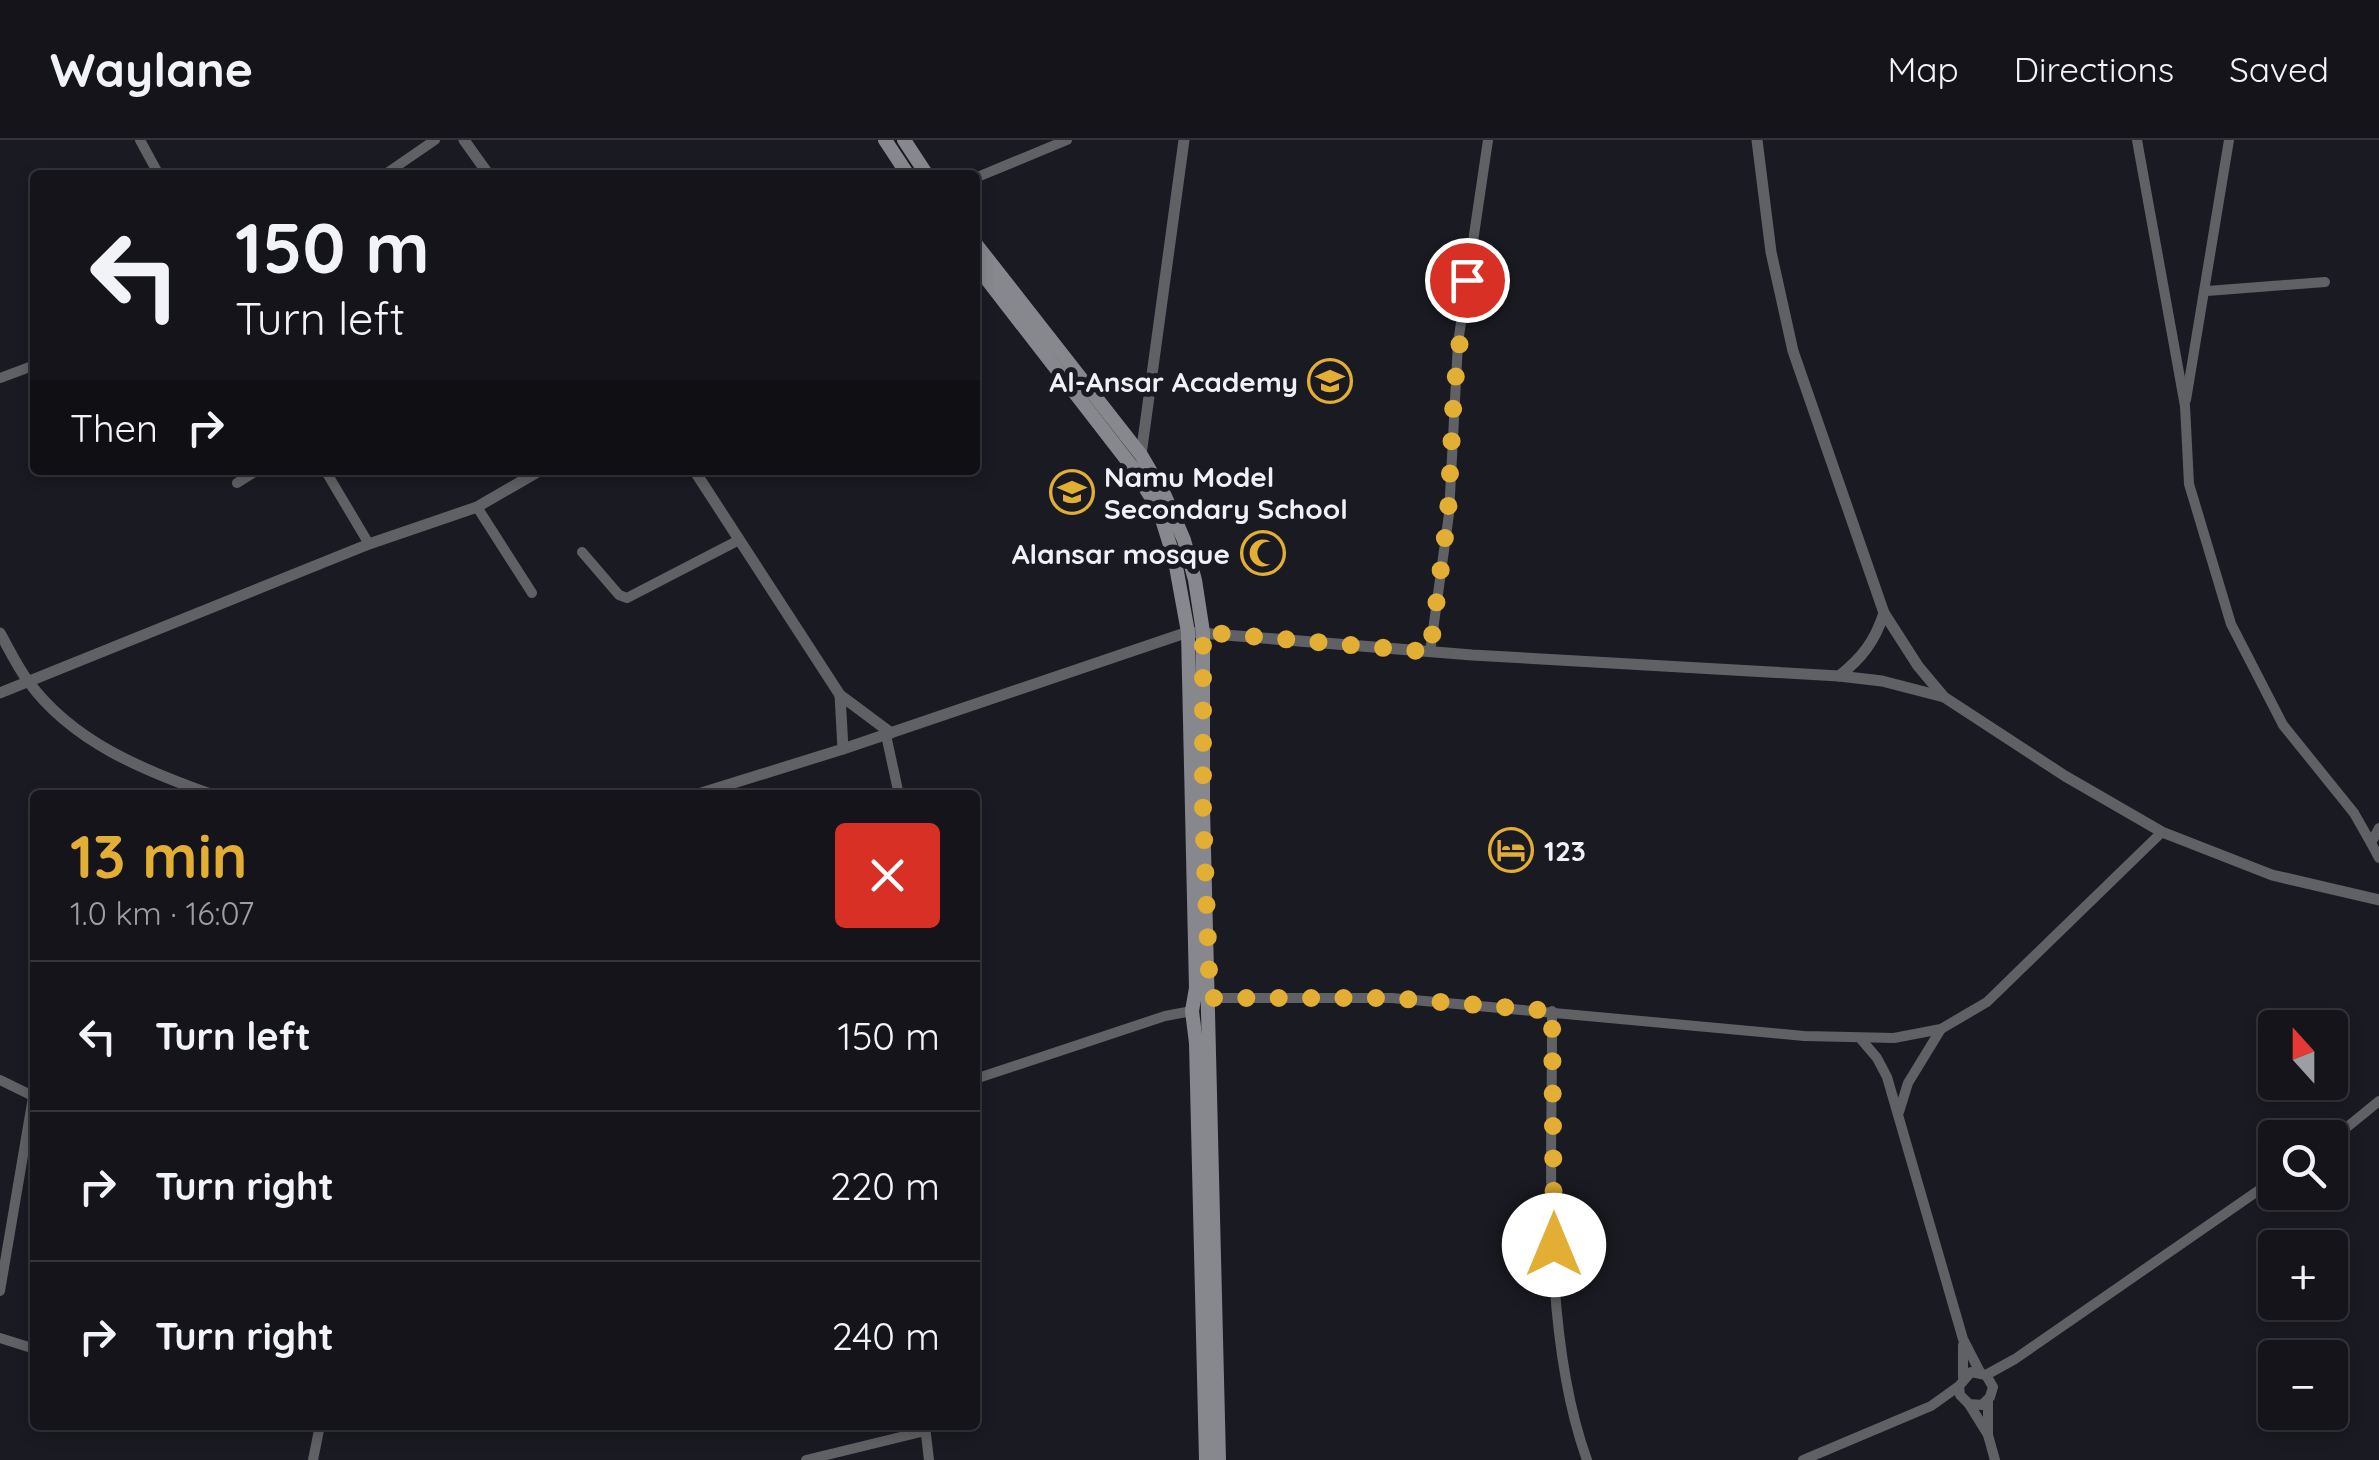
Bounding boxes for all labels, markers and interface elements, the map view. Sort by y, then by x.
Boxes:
text: Waylane [50,39,253,99]
text: Map [1887,47,1959,91]
text: Directions [2014,47,2174,91]
text: Saved [2229,47,2329,91]
text: 150 m [235,203,430,291]
icon: left [70,210,200,340]
pin [1425,238,1510,323]
icon: arrive [1440,253,1495,308]
text: Turn left [235,290,405,346]
school or university icon: Al-Ansar Academy [1307,358,1353,404]
place label: Al-Ansar Academy [1049,364,1298,399]
icon: right [178,400,233,455]
text: Then [70,404,158,452]
place label: Namu Model Secondary School [1104,459,1348,526]
school or university icon: Namu Model Secondary School [1049,469,1095,515]
mosque icon: Alansar mosque [1240,530,1286,576]
place label: Alansar mosque [1012,536,1230,571]
text: 13 min [70,818,248,893]
button: close [835,823,940,928]
hotel icon: 123 [1488,827,1534,873]
place label: 123 [1544,833,1586,868]
text: 1.0 km · 16:07 [70,893,254,933]
icon: left [70,1009,125,1064]
north arrow [2258,1010,2348,1100]
map controls [2258,1010,2348,1430]
text: Turn left [155,1012,311,1060]
text: 150 m [838,1012,940,1060]
button: search [2258,1120,2348,1210]
icon: right [70,1159,125,1214]
text: Turn right [155,1162,334,1210]
text: 220 m [830,1162,940,1210]
position arrow [1502,1193,1606,1297]
button: + [2258,1230,2348,1320]
icon: right [70,1309,125,1364]
text: Turn right [155,1312,334,1360]
text: 240 m [832,1312,940,1360]
button: − [2258,1340,2348,1430]

